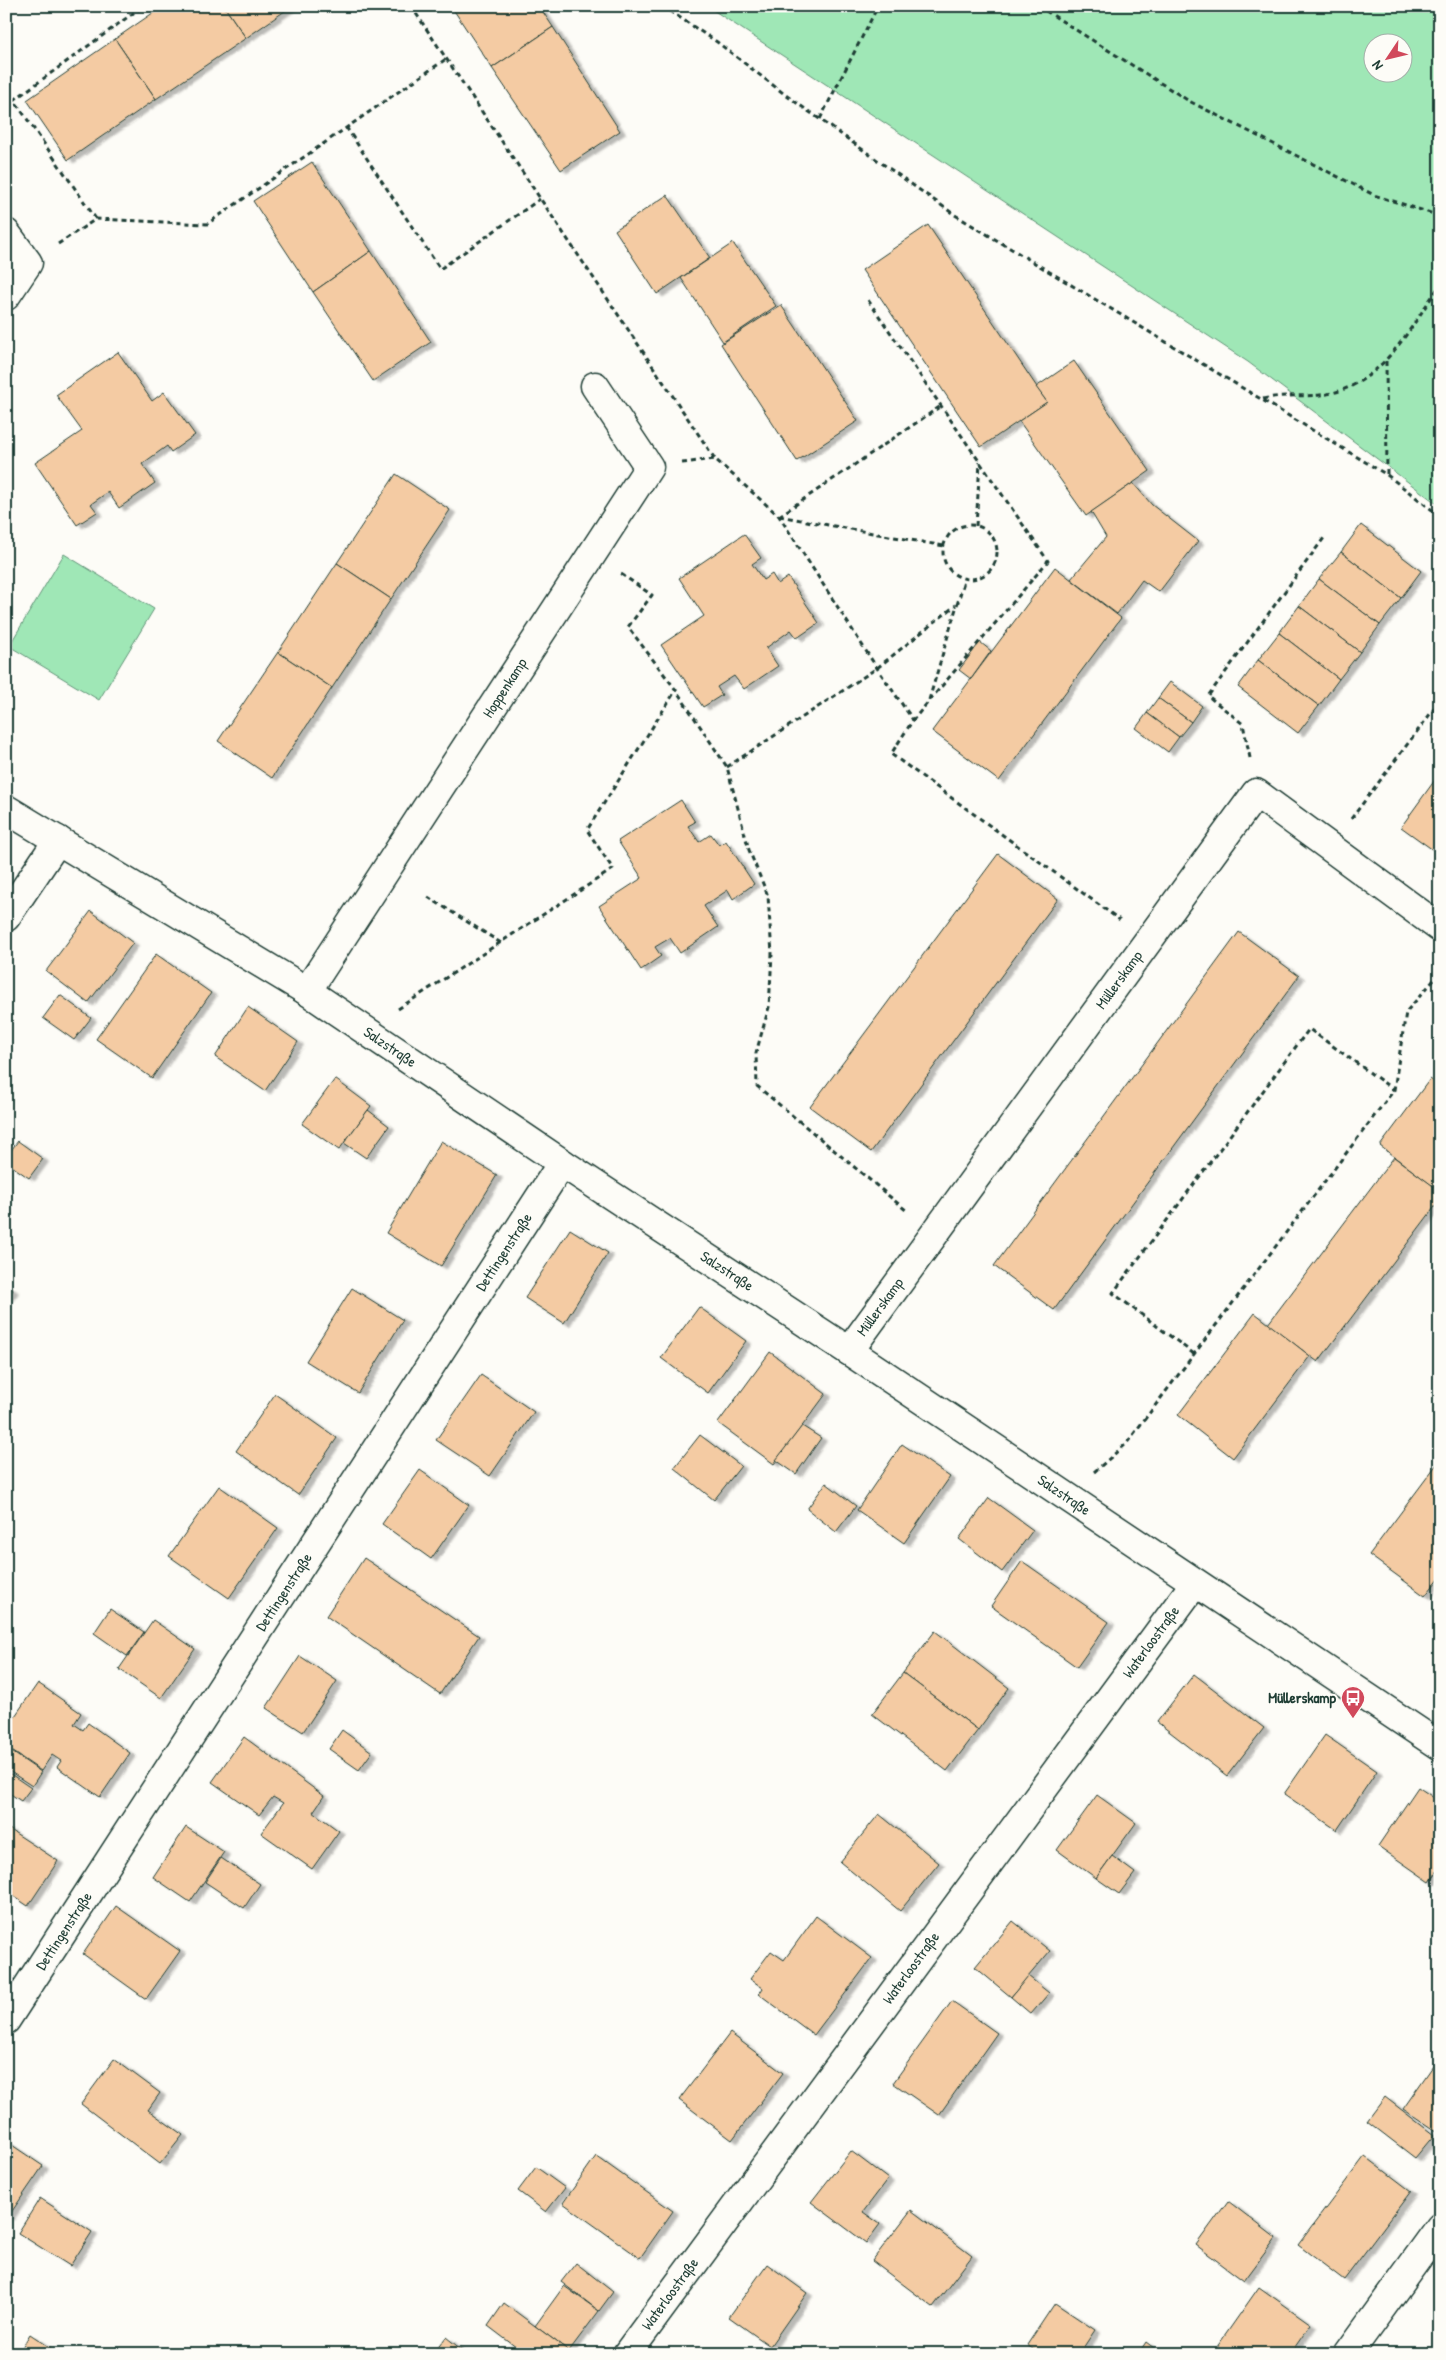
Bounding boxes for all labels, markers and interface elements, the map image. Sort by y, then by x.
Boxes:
north arrow [1364,32,1414,82]
text: N [1367,57,1387,74]
street label: Hoppenkamp [477,653,532,722]
street label: Müllerskamp [1090,946,1147,1013]
street label: Salzstraße [360,1021,421,1072]
street label: Dettingenstraße [470,1208,537,1295]
street label: Salzstraße [697,1246,758,1296]
street label: Müllerskamp [851,1273,908,1340]
street label: Salzstraße [1034,1469,1095,1520]
street label: Dettingenstraße [250,1548,317,1635]
street label: Waterloostraße [1117,1601,1184,1682]
bus stop icon: Müllerskamp [1340,1685,1366,1719]
place label: Müllerskamp [1268,1687,1337,1709]
street label: Dettingenstraße [30,1887,97,1974]
street label: Waterloostraße [877,1927,944,2008]
street label: Waterloostraße [636,2253,703,2334]

